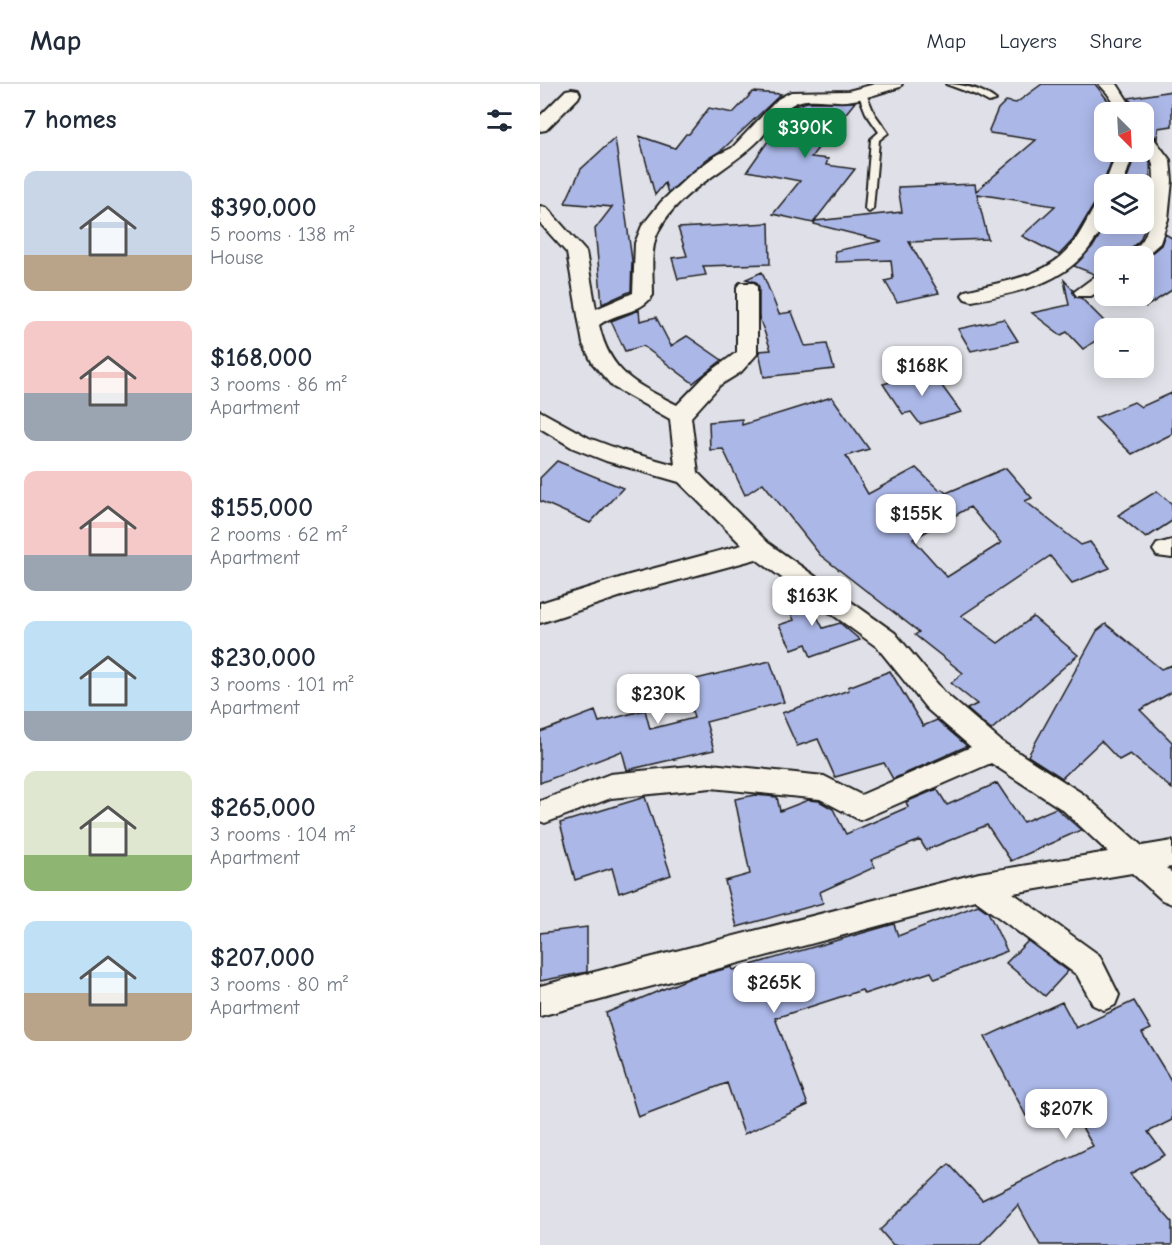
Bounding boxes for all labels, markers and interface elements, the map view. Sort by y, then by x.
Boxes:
text: Map [30,25,81,57]
text: Map [927,29,966,53]
text: Layers [999,29,1057,53]
text: Share [1090,29,1142,53]
north arrow [1094,102,1154,162]
map controls [1094,102,1154,378]
icon: filters [483,104,516,137]
text: 7 homes [24,105,117,135]
pin: $390K [763,108,847,159]
text: $390K [777,116,833,139]
button: layers [1094,174,1154,234]
text: $390,000 [210,193,317,223]
icon: home [72,195,144,267]
text: 5 rooms · 138 m² [210,223,355,246]
text: House [210,246,264,269]
button: + [1094,246,1154,306]
button: − [1094,318,1154,378]
text: $168,000 [210,343,312,373]
icon: home [72,345,144,417]
pin: $168K [880,346,964,397]
text: $168K [896,354,948,377]
text: 3 rooms · 86 m² [210,373,347,396]
text: Apartment [210,396,300,419]
text: $155,000 [210,493,313,523]
pin: $155K [874,494,958,545]
icon: home [72,495,144,567]
text: $155K [890,502,942,525]
text: 2 rooms · 62 m² [210,523,347,546]
text: Apartment [210,546,300,569]
pin: $163K [770,576,854,627]
text: $163K [786,584,838,607]
text: $230,000 [210,643,316,673]
icon: home [72,645,144,717]
text: 3 rooms · 101 m² [210,673,354,696]
pin: $230K [616,674,700,725]
text: $230K [631,682,685,705]
text: Apartment [210,696,300,719]
text: $265,000 [210,793,316,823]
icon: home [72,795,144,867]
text: 3 rooms · 104 m² [210,823,355,846]
text: Apartment [210,846,300,869]
text: $207,000 [210,943,315,973]
icon: home [72,945,144,1017]
pin: $265K [732,963,816,1014]
text: $265K [747,971,801,994]
text: 3 rooms · 80 m² [210,973,348,996]
text: Apartment [210,996,300,1019]
pin: $207K [1024,1089,1108,1140]
text: $207K [1039,1097,1093,1120]

